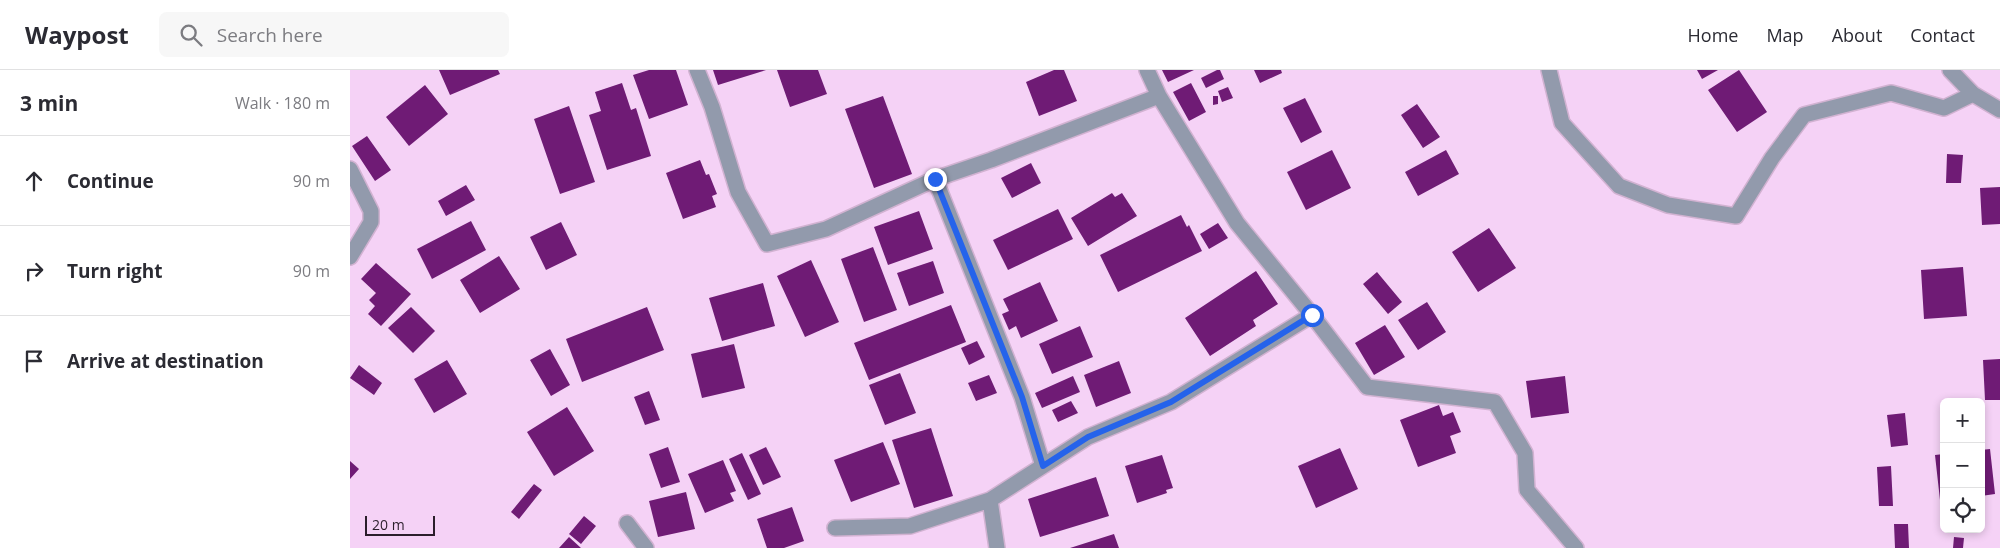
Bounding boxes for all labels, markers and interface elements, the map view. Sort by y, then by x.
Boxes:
search box [159,12,509,57]
text: Waypost [25,18,129,51]
icon: search [177,21,205,49]
text: Search here [217,22,323,48]
text: Home [1688,23,1738,47]
text: Map [1766,23,1804,47]
text: About [1832,23,1882,47]
text: Contact [1910,23,1975,47]
text: 3 min [20,89,78,117]
text: Walk · 180 m [235,92,330,114]
icon: ahead [20,167,48,195]
text: Continue [67,168,154,194]
route end [924,168,947,191]
text: 90 m [293,170,330,192]
icon: right [20,257,48,285]
text: Turn right [67,258,162,284]
text: 90 m [293,260,330,282]
route start [1301,304,1324,327]
icon: arrive [20,347,48,375]
text: Arrive at destination [67,348,264,374]
map controls [1940,398,1985,533]
button: + [1940,398,1985,443]
button: − [1940,443,1985,488]
button: locate [1940,488,1985,533]
scale bar [365,513,435,536]
text: 20 m [372,515,405,534]

